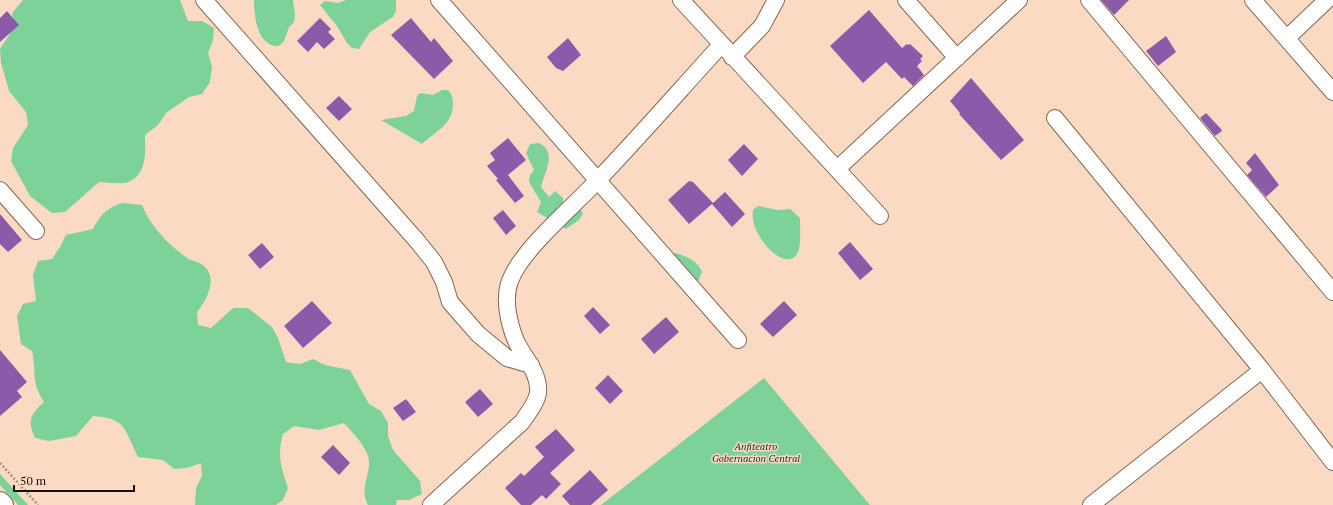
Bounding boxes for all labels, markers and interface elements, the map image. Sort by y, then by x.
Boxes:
park label: Anfiteatro Gobernacion Central [712,440,800,465]
scale bar [14,467,134,493]
text: 50 m [20,473,47,488]

